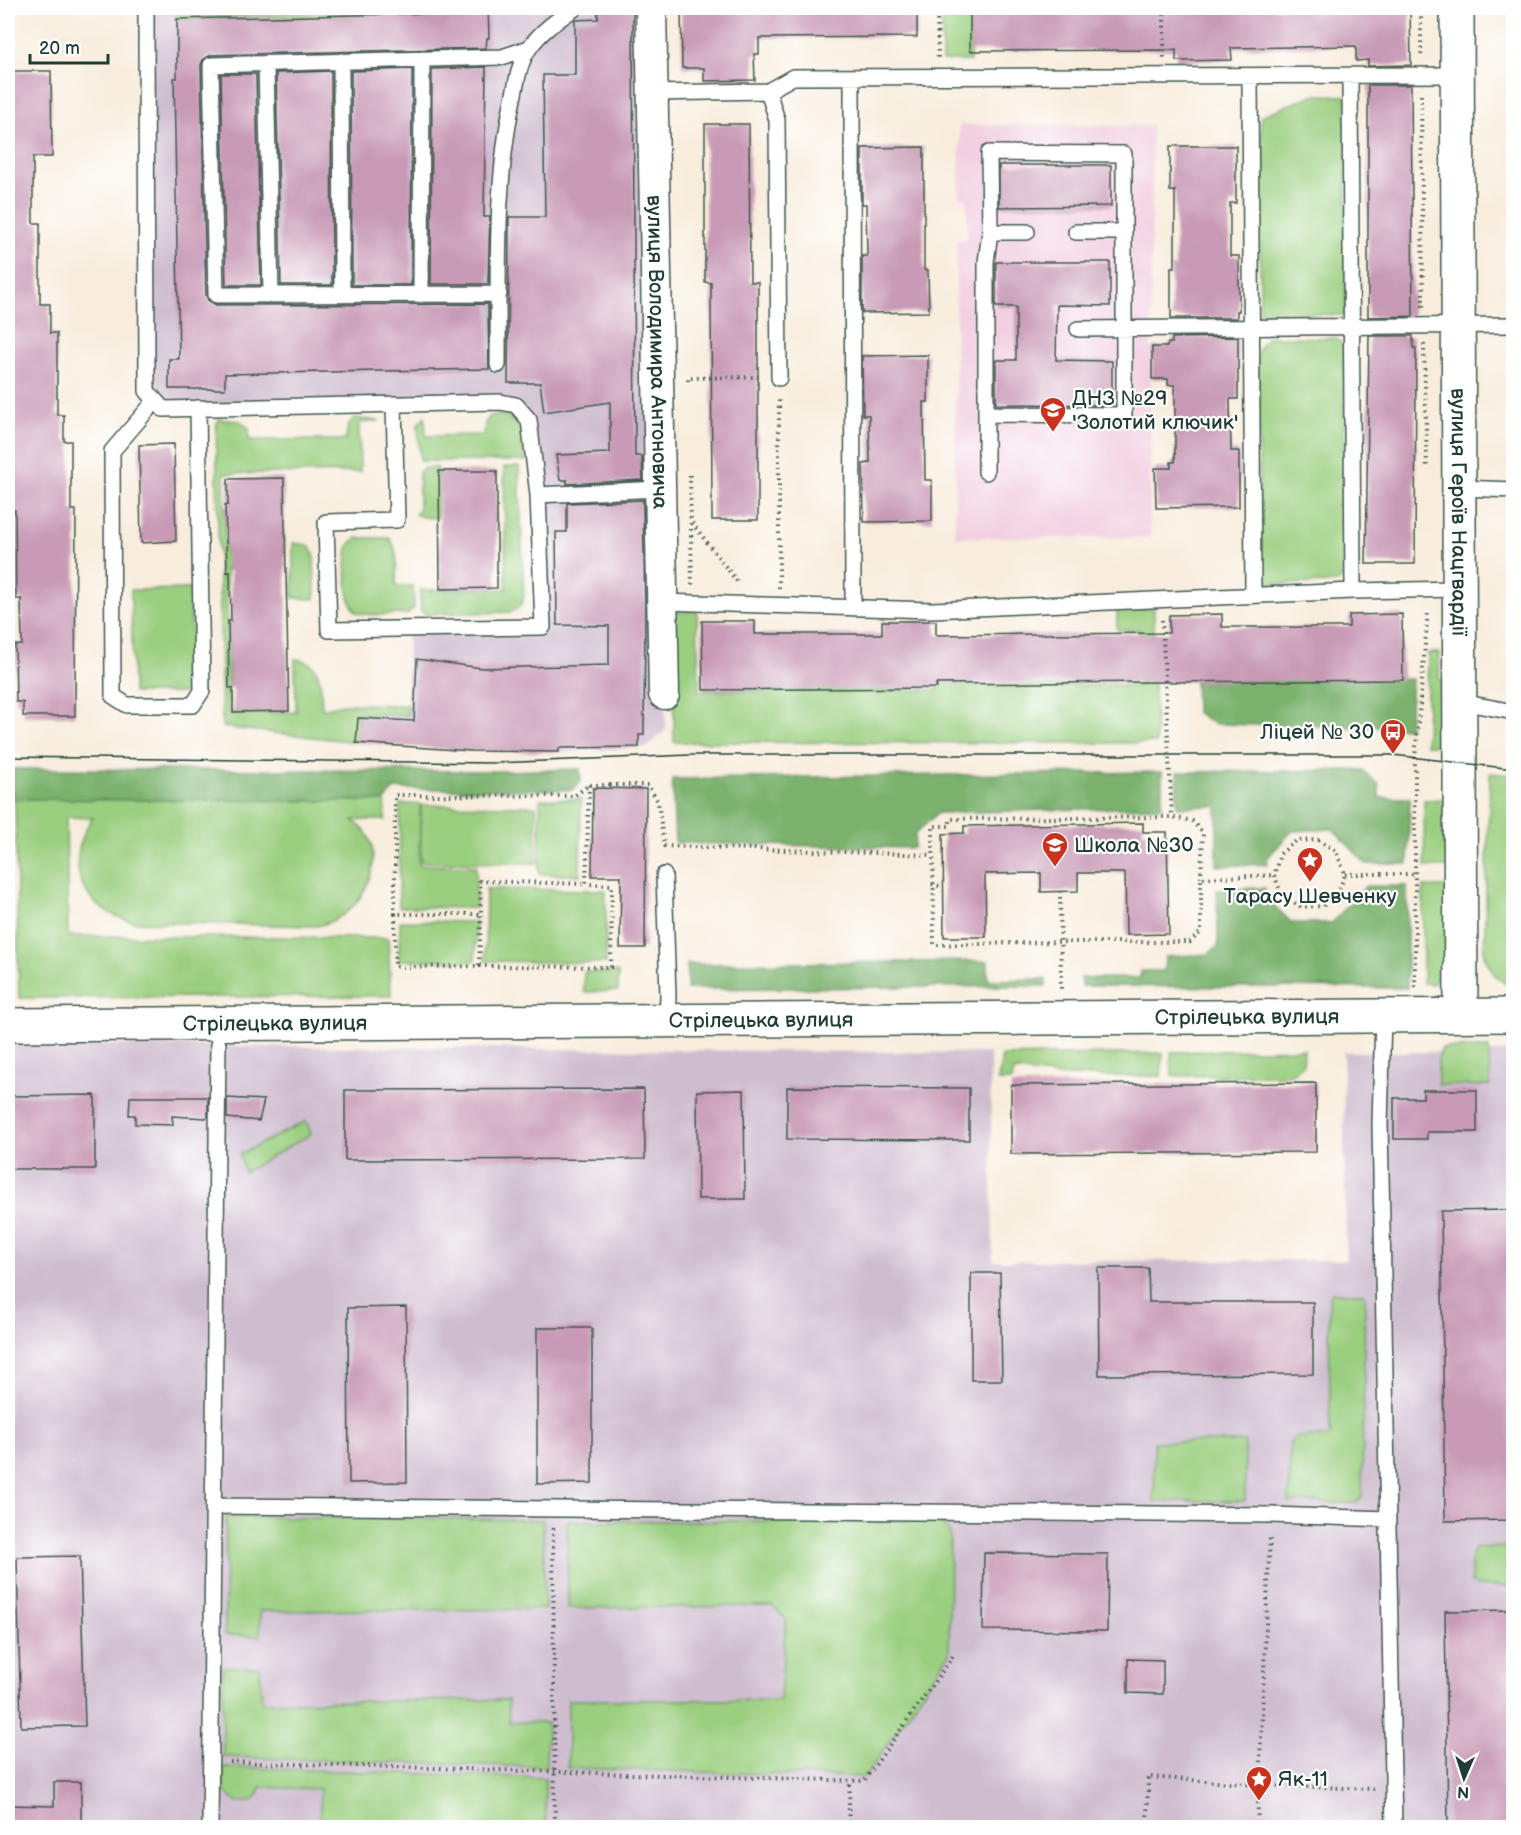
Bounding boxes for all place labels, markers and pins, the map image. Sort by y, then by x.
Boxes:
place label: ДНЗ №29 'Золотий ключик' [1072,386,1239,435]
school or university icon: ДНЗ №29 'Золотий ключик' [1038,395,1068,433]
bus stop icon: Ліцей № 30 [1378,717,1408,755]
place label: Ліцей № 30 [1259,720,1374,745]
school or university icon: Школа №30 [1040,830,1070,868]
place label: Школа №30 [1074,833,1194,858]
place icon: Тарасу Шевченку [1295,845,1325,883]
place label: Тарасу Шевченку [1224,884,1397,909]
place icon: Як-11 [1244,1764,1274,1802]
place label: Як-11 [1278,1767,1328,1792]

